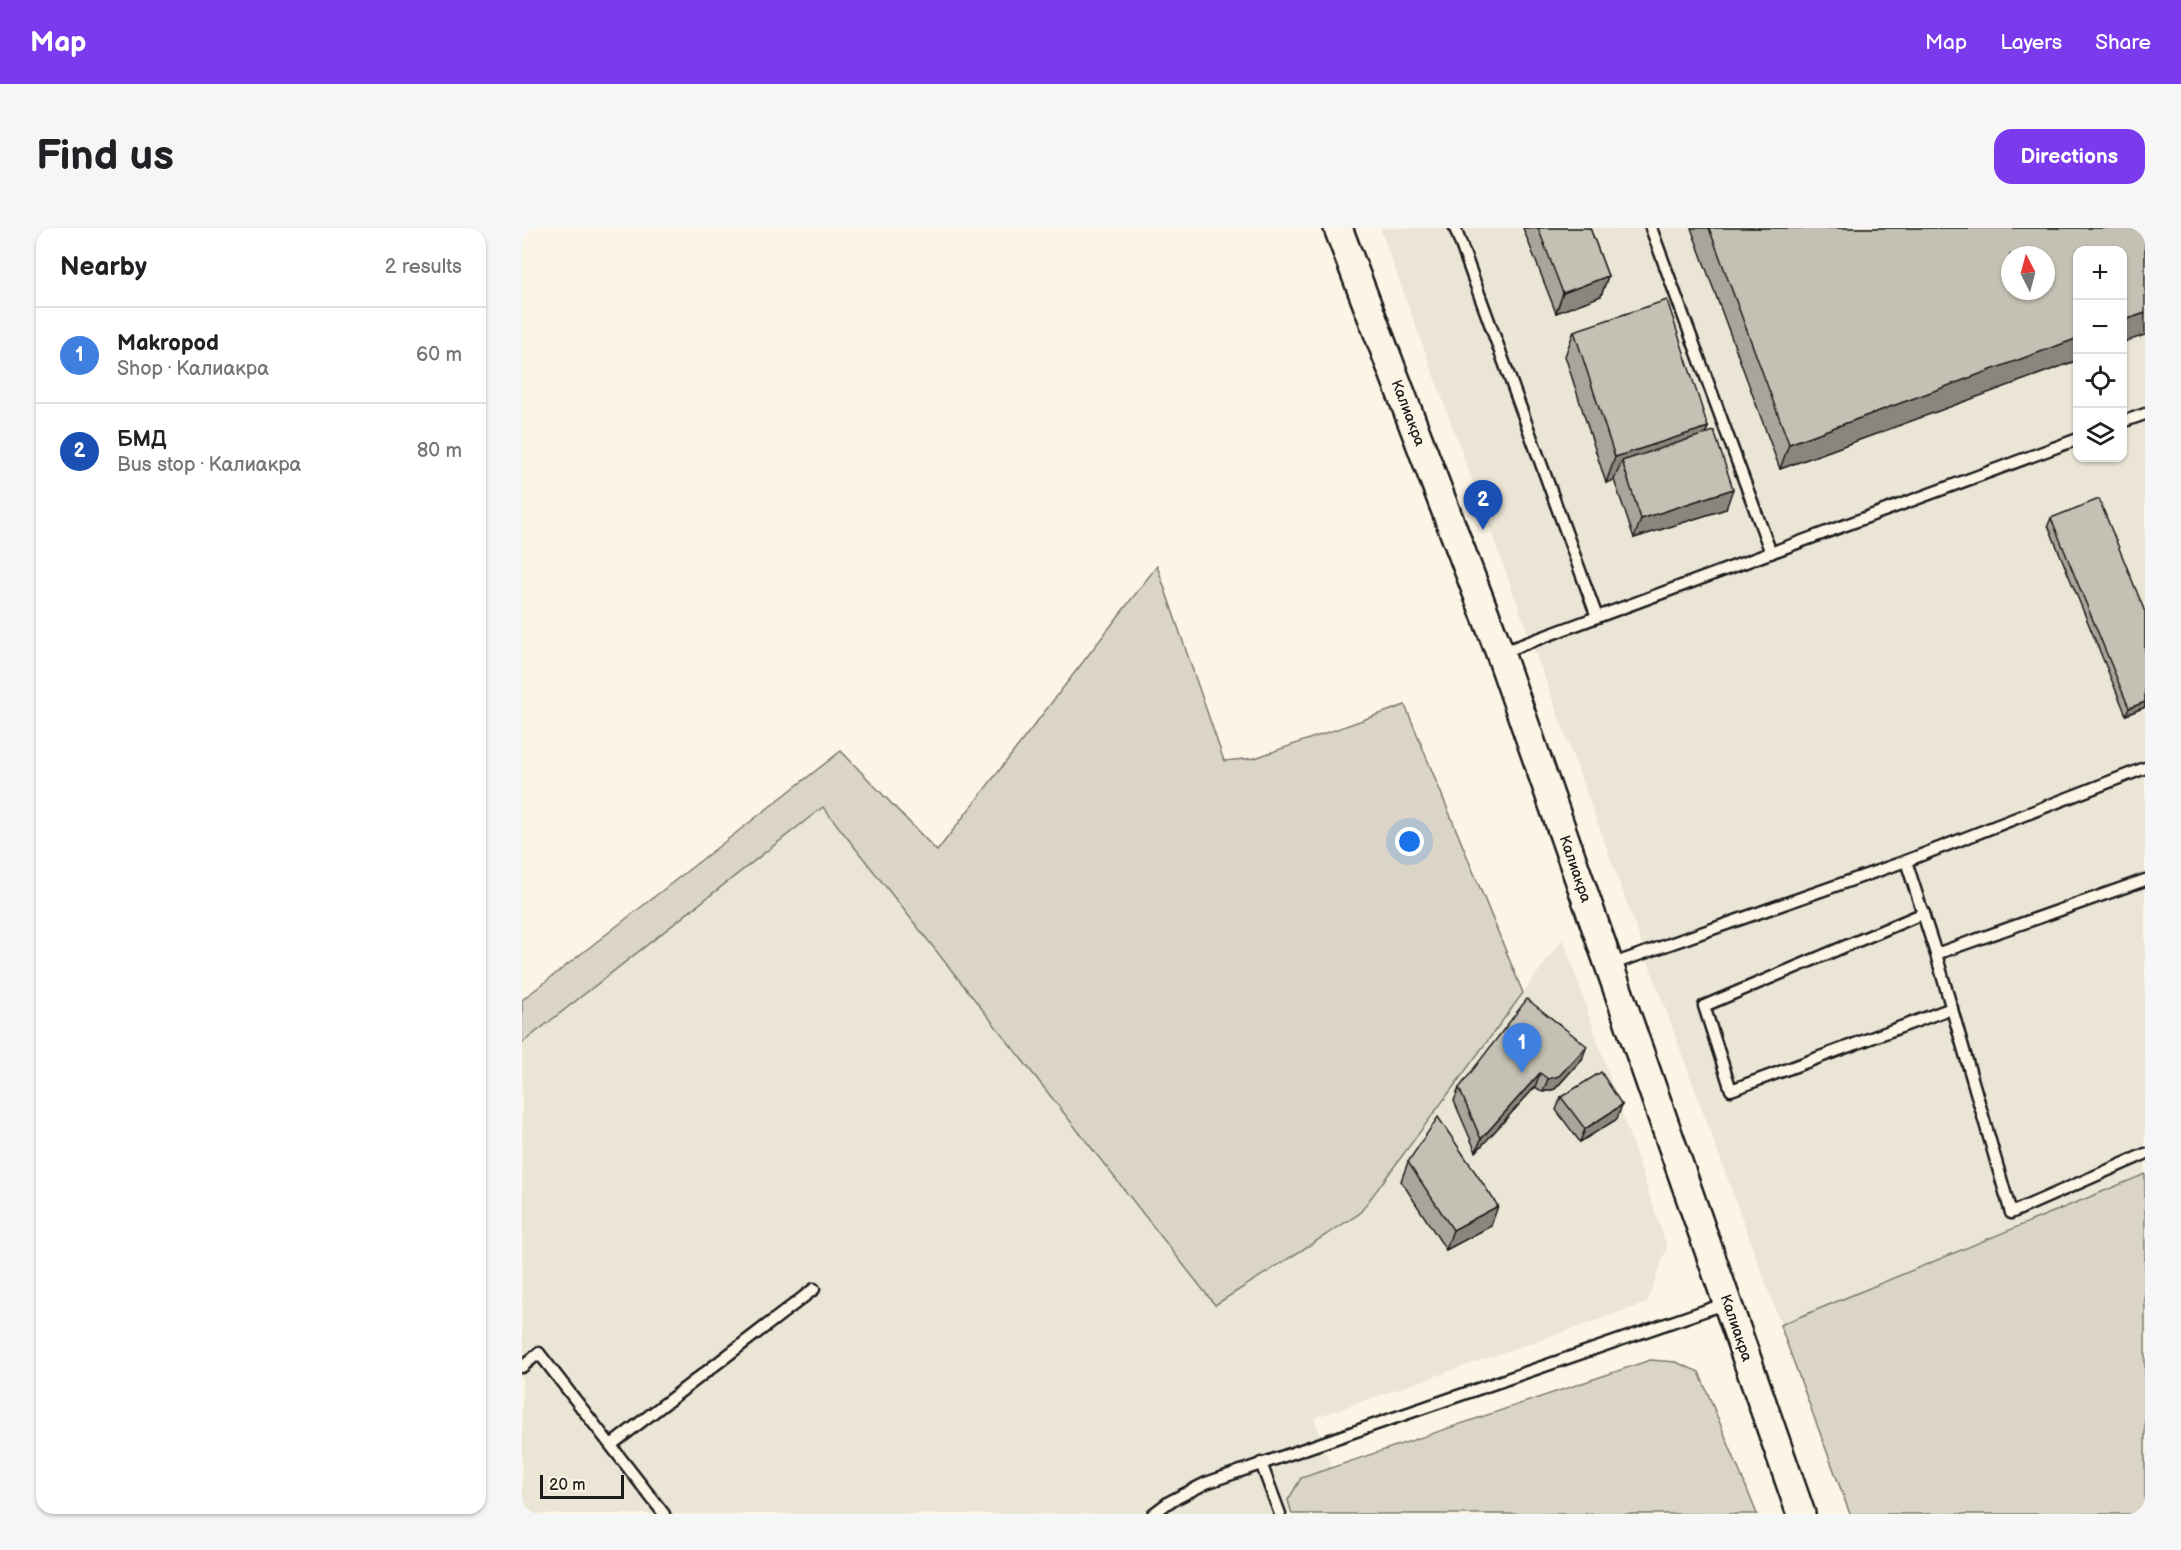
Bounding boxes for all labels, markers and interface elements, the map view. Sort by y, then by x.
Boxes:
text: Map [30,26,86,59]
text: Map [1925,30,1967,55]
text: Layers [2000,30,2062,55]
text: Share [2095,30,2151,55]
button: Directions [1994,129,2145,184]
text: Find us [36,131,174,182]
north arrow [2001,246,2055,300]
map controls [2073,246,2127,462]
button: + [2073,246,2127,300]
text: Nearby [60,252,147,283]
text: 2 results [385,255,462,279]
button: − [2073,300,2127,354]
text: Makropod [117,330,219,357]
text: 1 [75,343,84,367]
text: 60 m [416,343,462,367]
button: locate [2073,354,2127,408]
text: Shop · Калиакра [117,357,269,381]
street label: Калиакра [1387,377,1429,449]
button: layers [2073,408,2127,462]
text: БМД [117,426,167,453]
text: 2 [74,439,85,463]
text: 80 m [417,439,462,463]
text: Bus stop · Калиакра [117,453,301,477]
pin: 2 [1464,480,1502,530]
your location [1395,827,1424,856]
street label: Калиакра [1555,833,1595,905]
pin: 1 [1502,1024,1542,1073]
street label: Калиакра [1716,1292,1756,1364]
scale bar [540,1472,624,1500]
text: 20 m [549,1476,585,1495]

